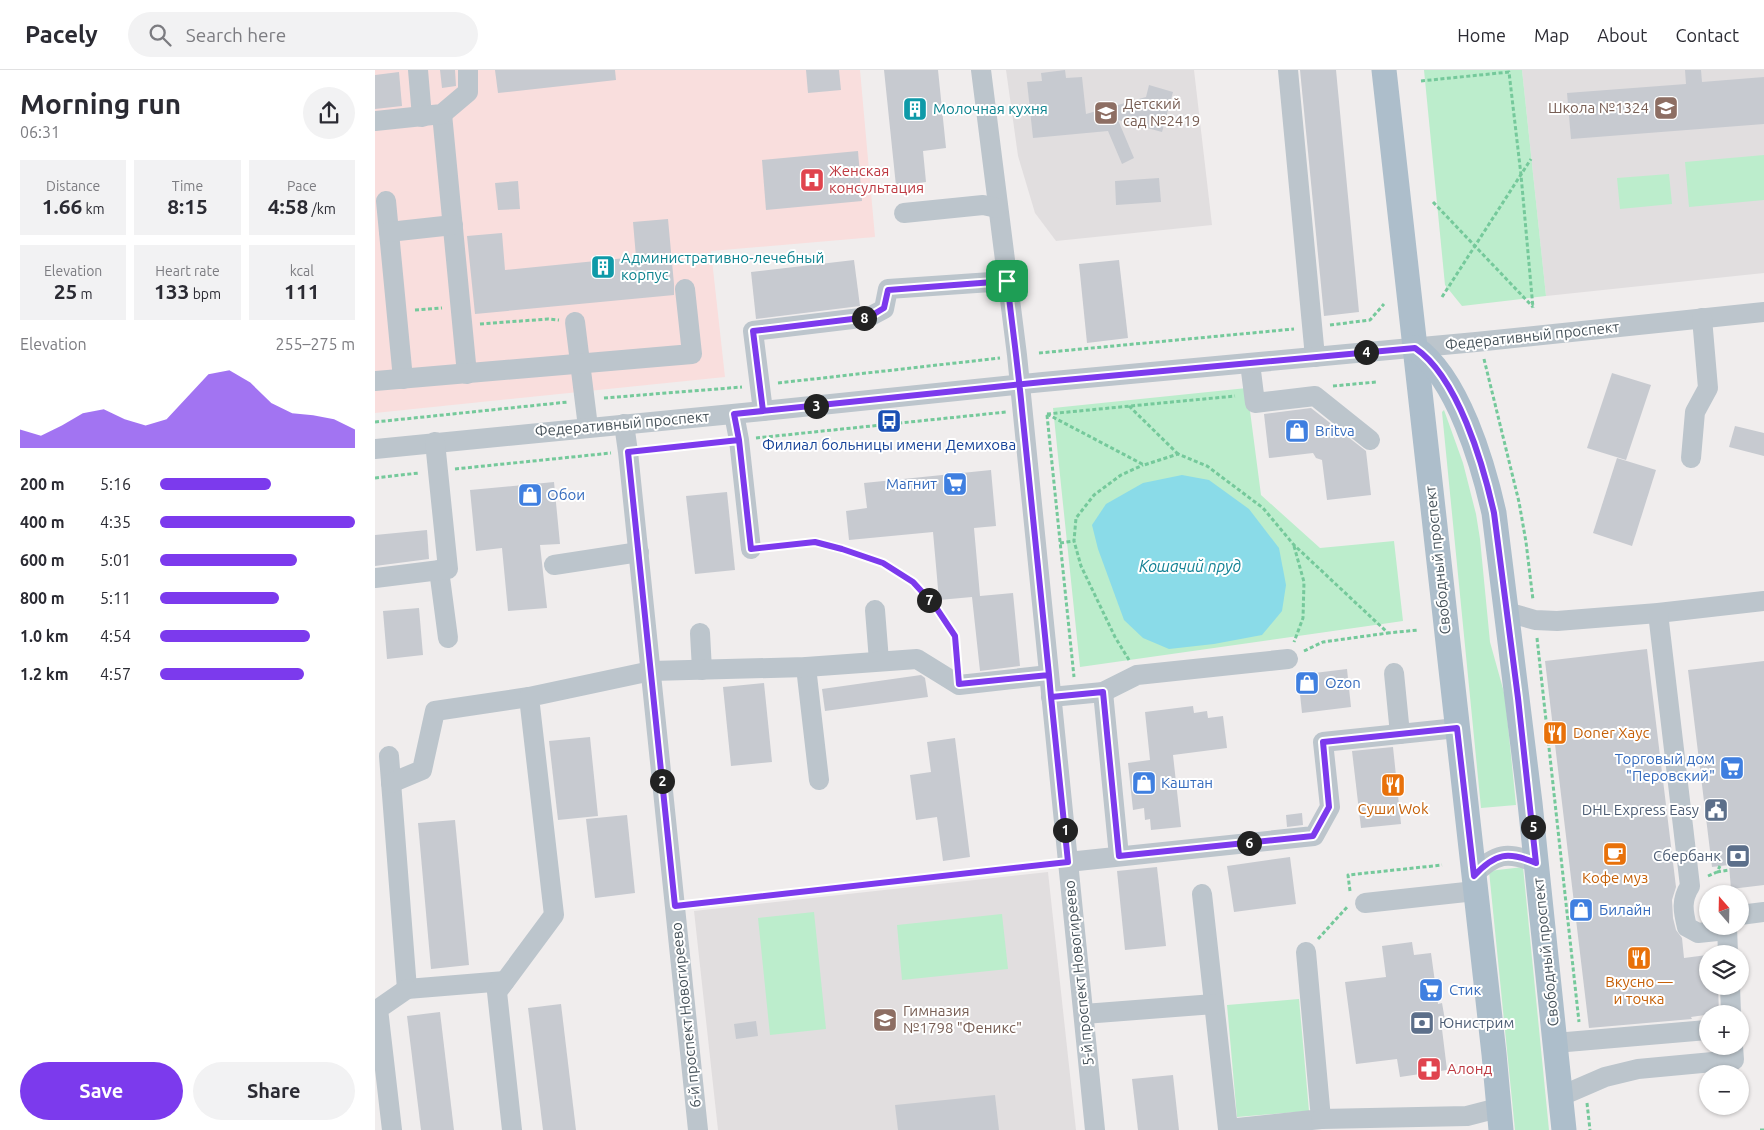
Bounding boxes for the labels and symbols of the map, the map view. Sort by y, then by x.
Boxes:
place label: Детский сад №2419 [1123,95,1200,129]
school or university icon: Школа №1324 [1653,95,1679,121]
building icon: Молочная кухня [902,96,928,122]
place label: Школа №1324 [1548,99,1649,116]
place label: Молочная кухня [933,100,1048,117]
school or university icon: Детский сад №2419 [1093,100,1119,126]
place label: Женская консультация [829,162,924,196]
hospital icon: Женская консультация [799,167,825,193]
place label: Административно-лечебный корпус [621,249,824,283]
building icon: Административно-лечебный корпус [590,254,616,280]
pin [986,260,1028,302]
pin: 8 [851,306,877,330]
street label: Федеративный проспект [1444,318,1620,353]
pin: 4 [1353,340,1379,364]
pin: 3 [803,394,829,418]
street label: Федеративный проспект [534,407,710,440]
bus stop icon: Филиал больницы имени Демихова [876,408,902,434]
shop icon: Britva [1284,418,1310,444]
place label: Britva [1315,422,1355,439]
place label: Филиал больницы имени Демихова [762,436,1016,453]
supermarket icon: Магнит [942,471,968,497]
place label: Магнит [886,475,937,492]
shop icon: Обои [517,482,543,508]
street label: Свободный проспект [1421,485,1454,635]
place label: Обои [547,486,585,503]
water label: Кошачий пруд [1139,557,1241,575]
pin: 7 [917,588,941,612]
shop icon: Ozon [1294,670,1320,696]
place label: Ozon [1325,674,1361,691]
restaurant icon: Doner Хаус [1542,720,1568,746]
place label: Doner Хаус [1573,724,1650,741]
place label: Торговый дом "Перовский" [1615,750,1715,784]
supermarket icon: Торговый дом "Перовский" [1719,755,1745,781]
pin: 2 [649,768,675,794]
shop icon: Каштан [1131,770,1157,796]
restaurant icon: Суши Wok [1380,772,1406,798]
place label: Каштан [1161,774,1213,791]
public building icon: DHL Express Easy [1703,797,1729,823]
place label: Суши Wok [1358,800,1429,817]
place label: DHL Express Easy [1582,801,1699,818]
pin: 5 [1521,814,1545,840]
pin: 1 [1053,818,1077,842]
pin: 6 [1237,830,1261,856]
cafe icon: Кофе муз [1602,841,1628,867]
bank icon: Сбербанк [1725,843,1751,869]
place label: Сбербанк [1653,847,1721,864]
place label: Кофе муз [1582,869,1648,886]
street label: Свободный проспект [1529,877,1562,1027]
street label: 5-й проспект Новогиреево [1060,879,1097,1067]
north arrow [1699,885,1749,935]
shop icon: Билайн [1568,897,1594,923]
place label: Билайн [1599,901,1651,918]
street label: 6-й проспект Новогиреево [667,921,704,1109]
restaurant icon: Вкусно — и точка [1626,945,1652,971]
place label: Вкусно — и точка [1605,973,1673,1007]
supermarket icon: Стик [1418,977,1444,1003]
place label: Стик [1449,981,1481,998]
place label: Гимназия №1798 "Феникс" [903,1002,1022,1036]
school or university icon: Гимназия №1798 "Феникс" [872,1007,898,1033]
bank icon: Юнистрим [1409,1010,1435,1036]
place label: Юнистрим [1439,1014,1514,1031]
pharmacy icon: Алонд [1416,1056,1442,1082]
place label: Алонд [1447,1060,1492,1077]

